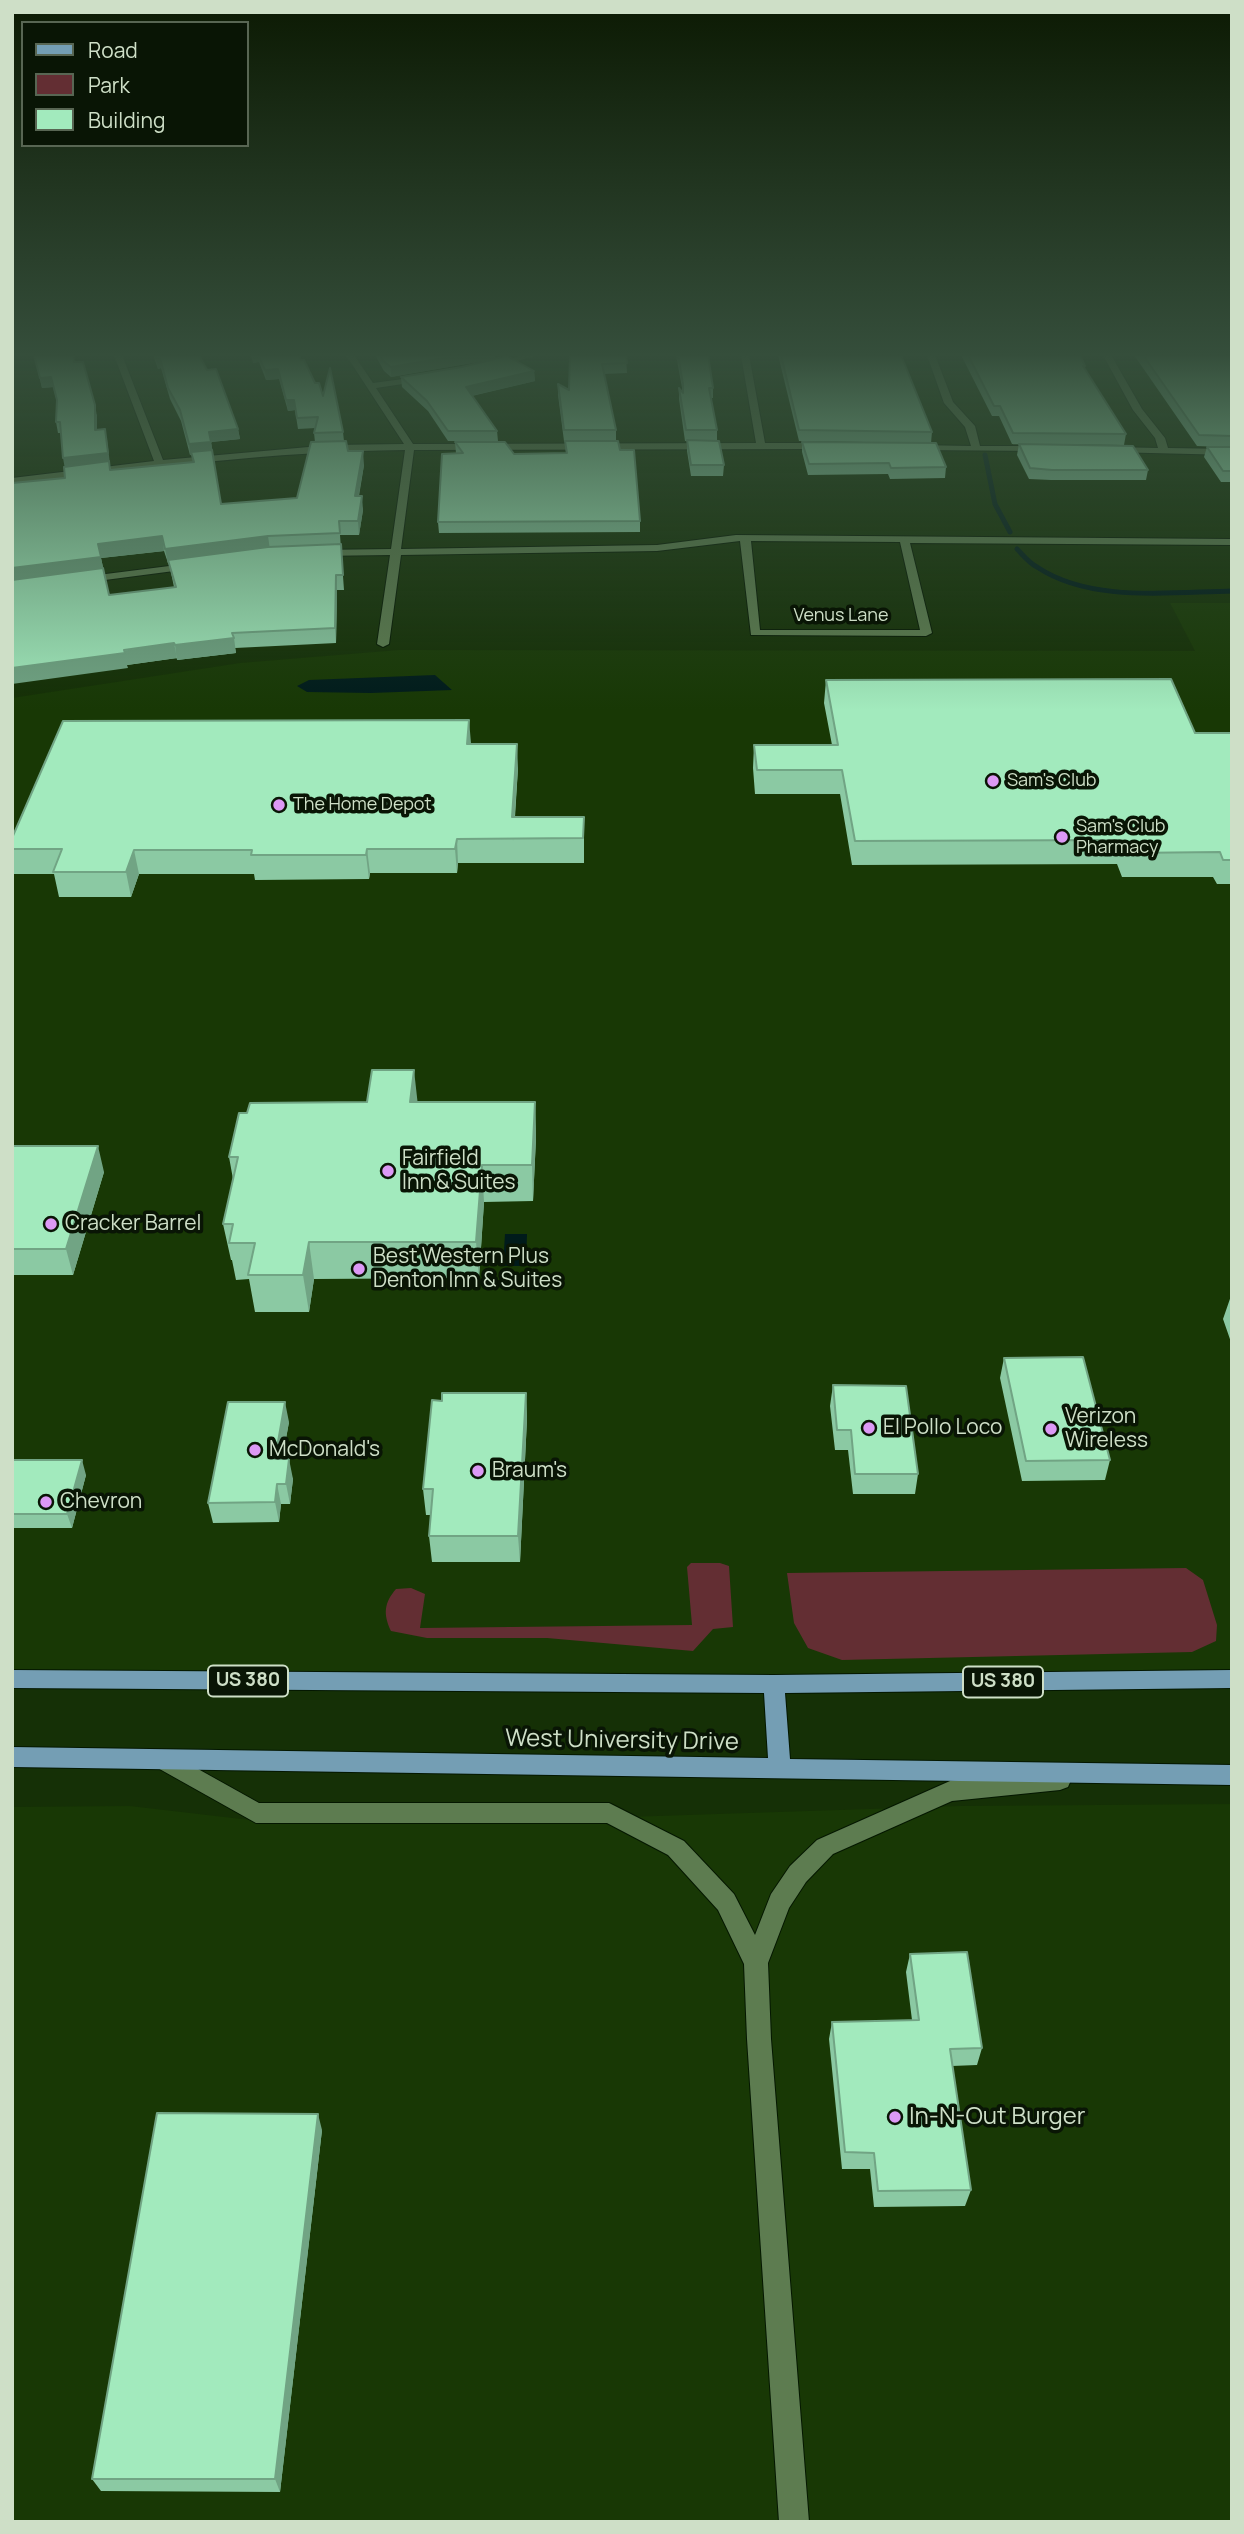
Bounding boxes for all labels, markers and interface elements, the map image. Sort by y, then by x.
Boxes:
legend [21,21,248,147]
text: Road [88,36,138,64]
text: Park [88,71,130,99]
text: Building [88,106,165,134]
street label: Venus Lane [794,605,888,627]
place label: Sam's Club [1007,770,1097,792]
marker: Sam's Club [985,773,1001,789]
place label: The Home Depot [293,794,432,816]
marker: The Home Depot [271,797,287,813]
place label: Sam's Club Pharmacy [1076,816,1166,858]
marker: Sam's Club Pharmacy [1054,829,1070,845]
place label: Fairfield Inn & Suites [402,1146,516,1196]
marker: Fairfield Inn & Suites [380,1163,396,1179]
place label: Cracker Barrel [65,1211,201,1237]
marker: Cracker Barrel [43,1216,59,1232]
place label: Best Western Plus Denton Inn & Suites [373,1244,562,1294]
marker: Best Western Plus Denton Inn & Suites [351,1261,367,1277]
place label: Verizon Wireless [1065,1404,1148,1454]
place label: El Pollo Loco [883,1415,1002,1441]
marker: El Pollo Loco [861,1420,877,1436]
marker: Verizon Wireless [1043,1421,1059,1437]
place label: McDonald's [269,1437,380,1463]
marker: McDonald's [247,1442,263,1458]
place label: Braum's [492,1458,567,1484]
marker: Braum's [470,1463,486,1479]
place label: Chevron [60,1489,142,1515]
marker: Chevron [38,1494,54,1510]
road number: US 380 [208,1666,288,1696]
road number: US 380 [963,1666,1043,1698]
street label: West University Drive [505,1725,739,1757]
place label: In-N-Out Burger [909,2103,1086,2131]
marker: In-N-Out Burger [887,2109,903,2125]

